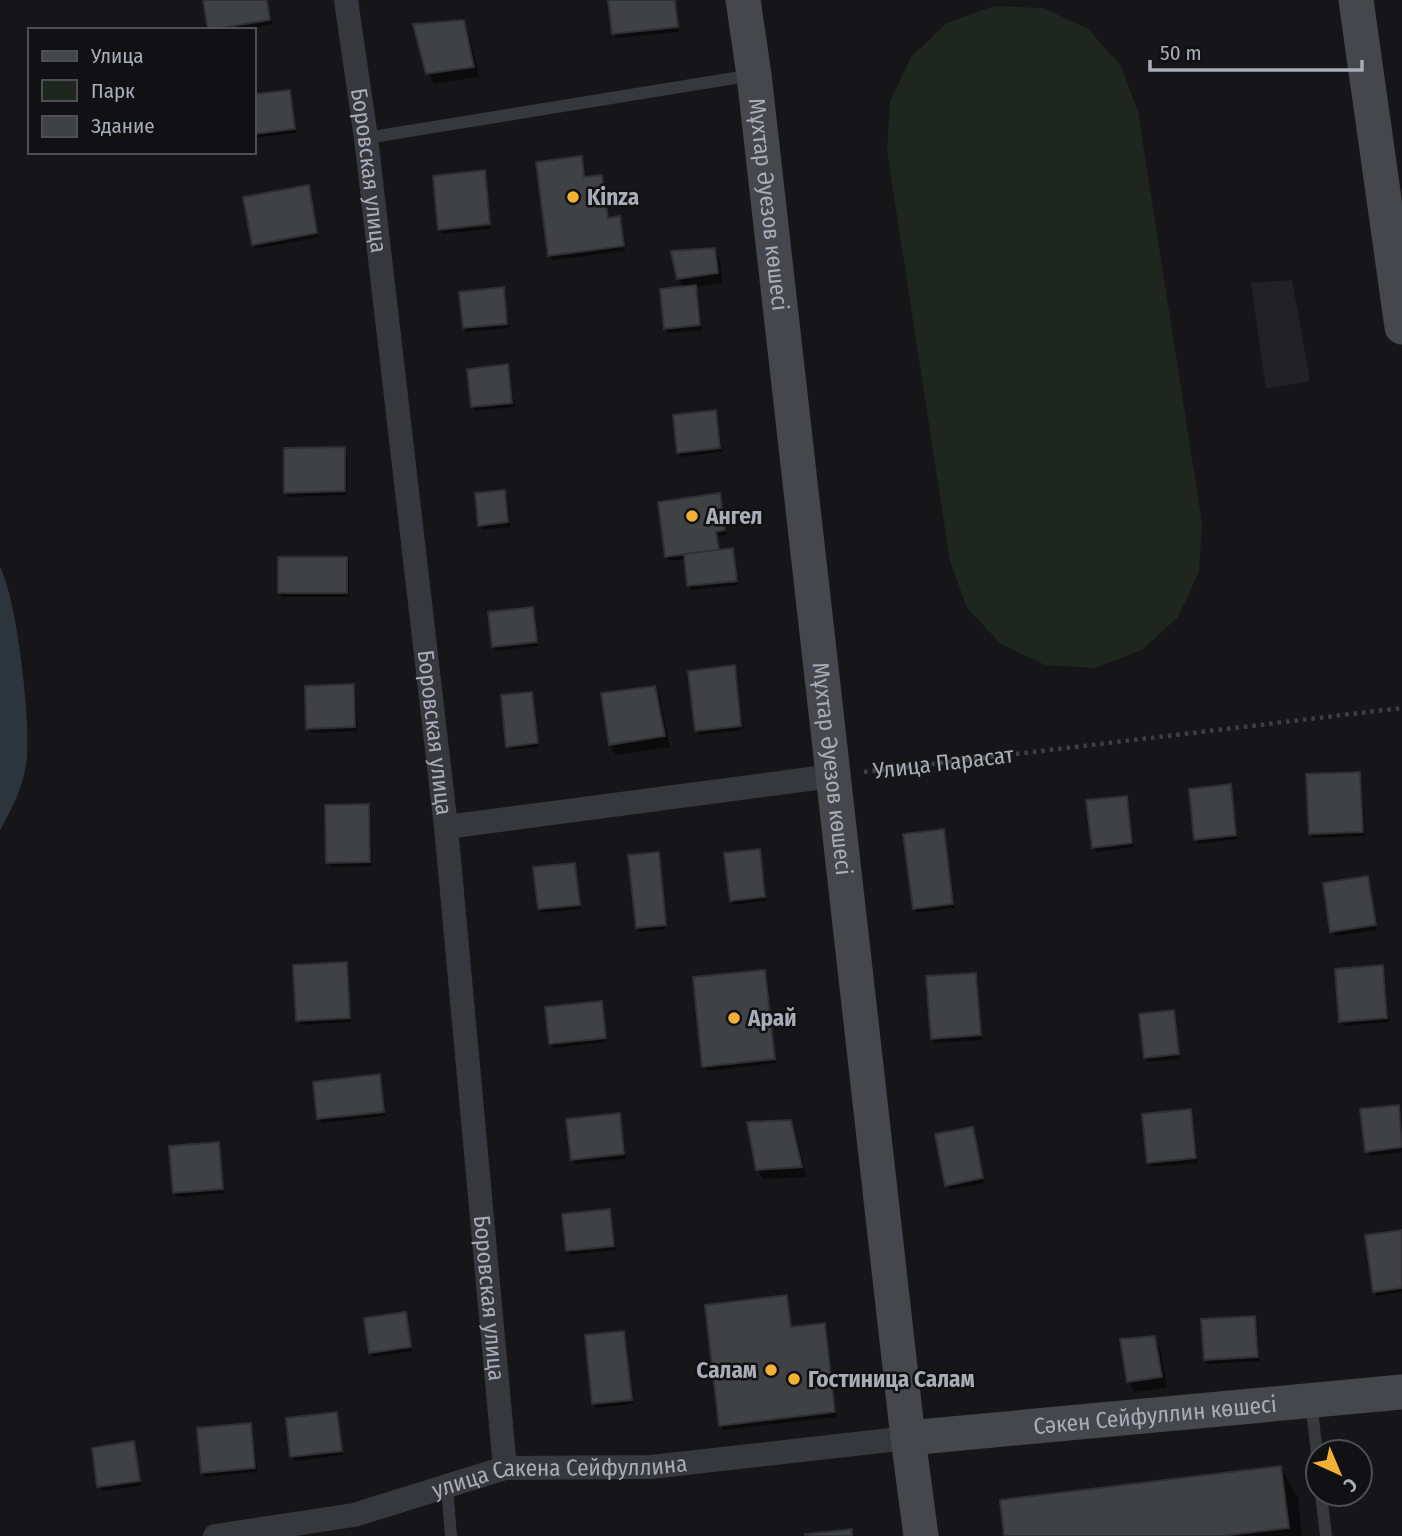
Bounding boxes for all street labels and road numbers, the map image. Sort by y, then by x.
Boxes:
street label: Боровская улица [345,86,393,254]
street label: Мұхтар Әуезов көшесі [743,96,795,312]
street label: Боровская улица [412,648,459,817]
street label: Мұхтар Әуезов көшесі [806,661,858,877]
street label: Улица Парасат [871,740,1016,785]
street label: Боровская улица [468,1214,511,1382]
street label: Сәкен Сейфуллин көшесі [1032,1390,1278,1440]
street label: улица Сакена Сейфуллина [428,1449,689,1504]

